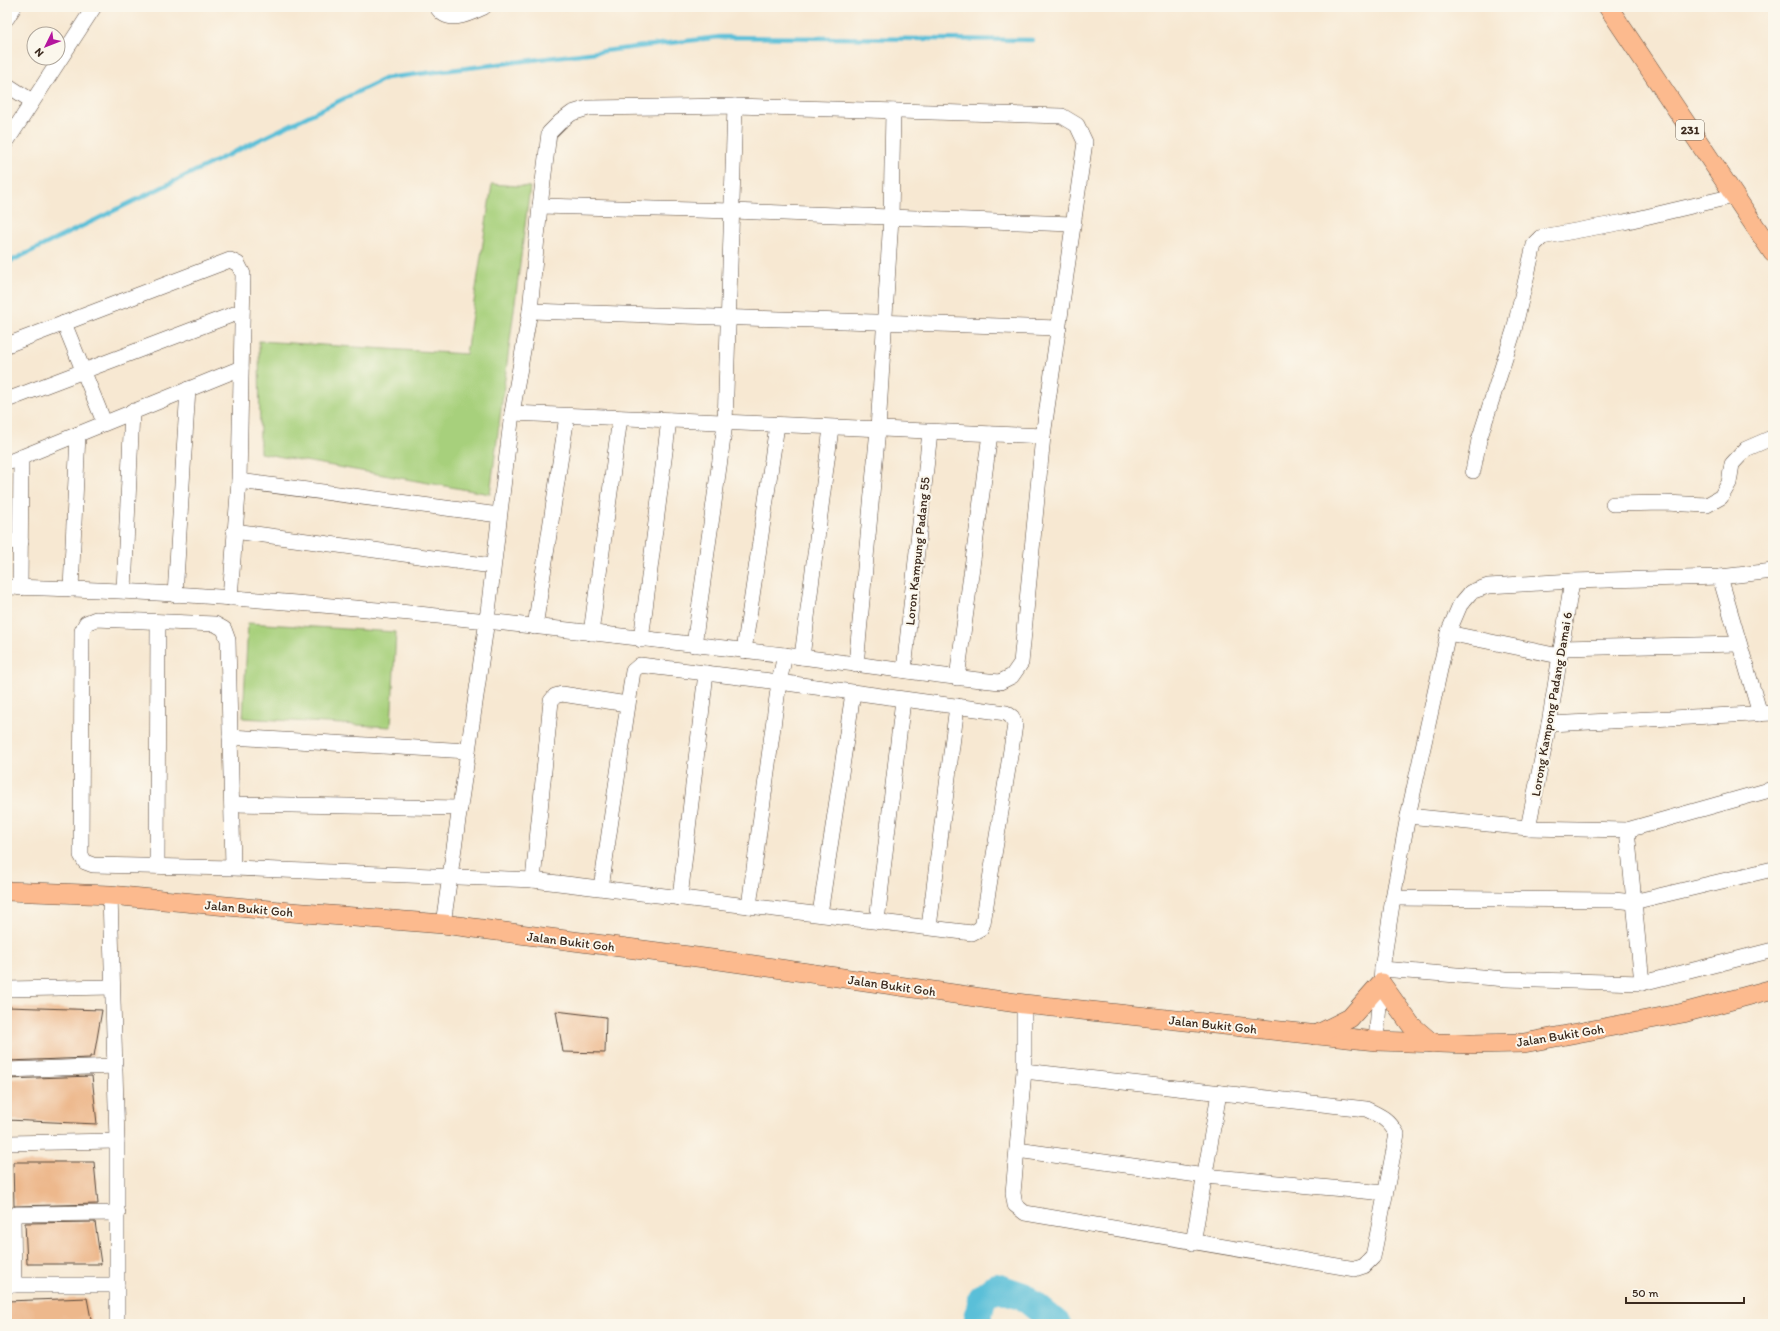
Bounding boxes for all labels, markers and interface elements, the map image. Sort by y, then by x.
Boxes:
north arrow [26,26,66,66]
text: N [32,45,46,60]
road number: 231 [1676,120,1704,140]
street label: Loron Kampung Padang 55 [902,476,933,626]
street label: Lorong Kampong Padang Damai 6 [1528,610,1575,798]
street label: Jalan Bukit Goh [204,897,294,920]
street label: Jalan Bukit Goh [526,929,616,954]
street label: Jalan Bukit Goh [847,972,937,999]
street label: Jalan Bukit Goh [1168,1012,1258,1037]
street label: Jalan Bukit Goh [1515,1021,1605,1050]
scale bar [1626,1279,1744,1305]
text: 50 m [1632,1286,1658,1300]

